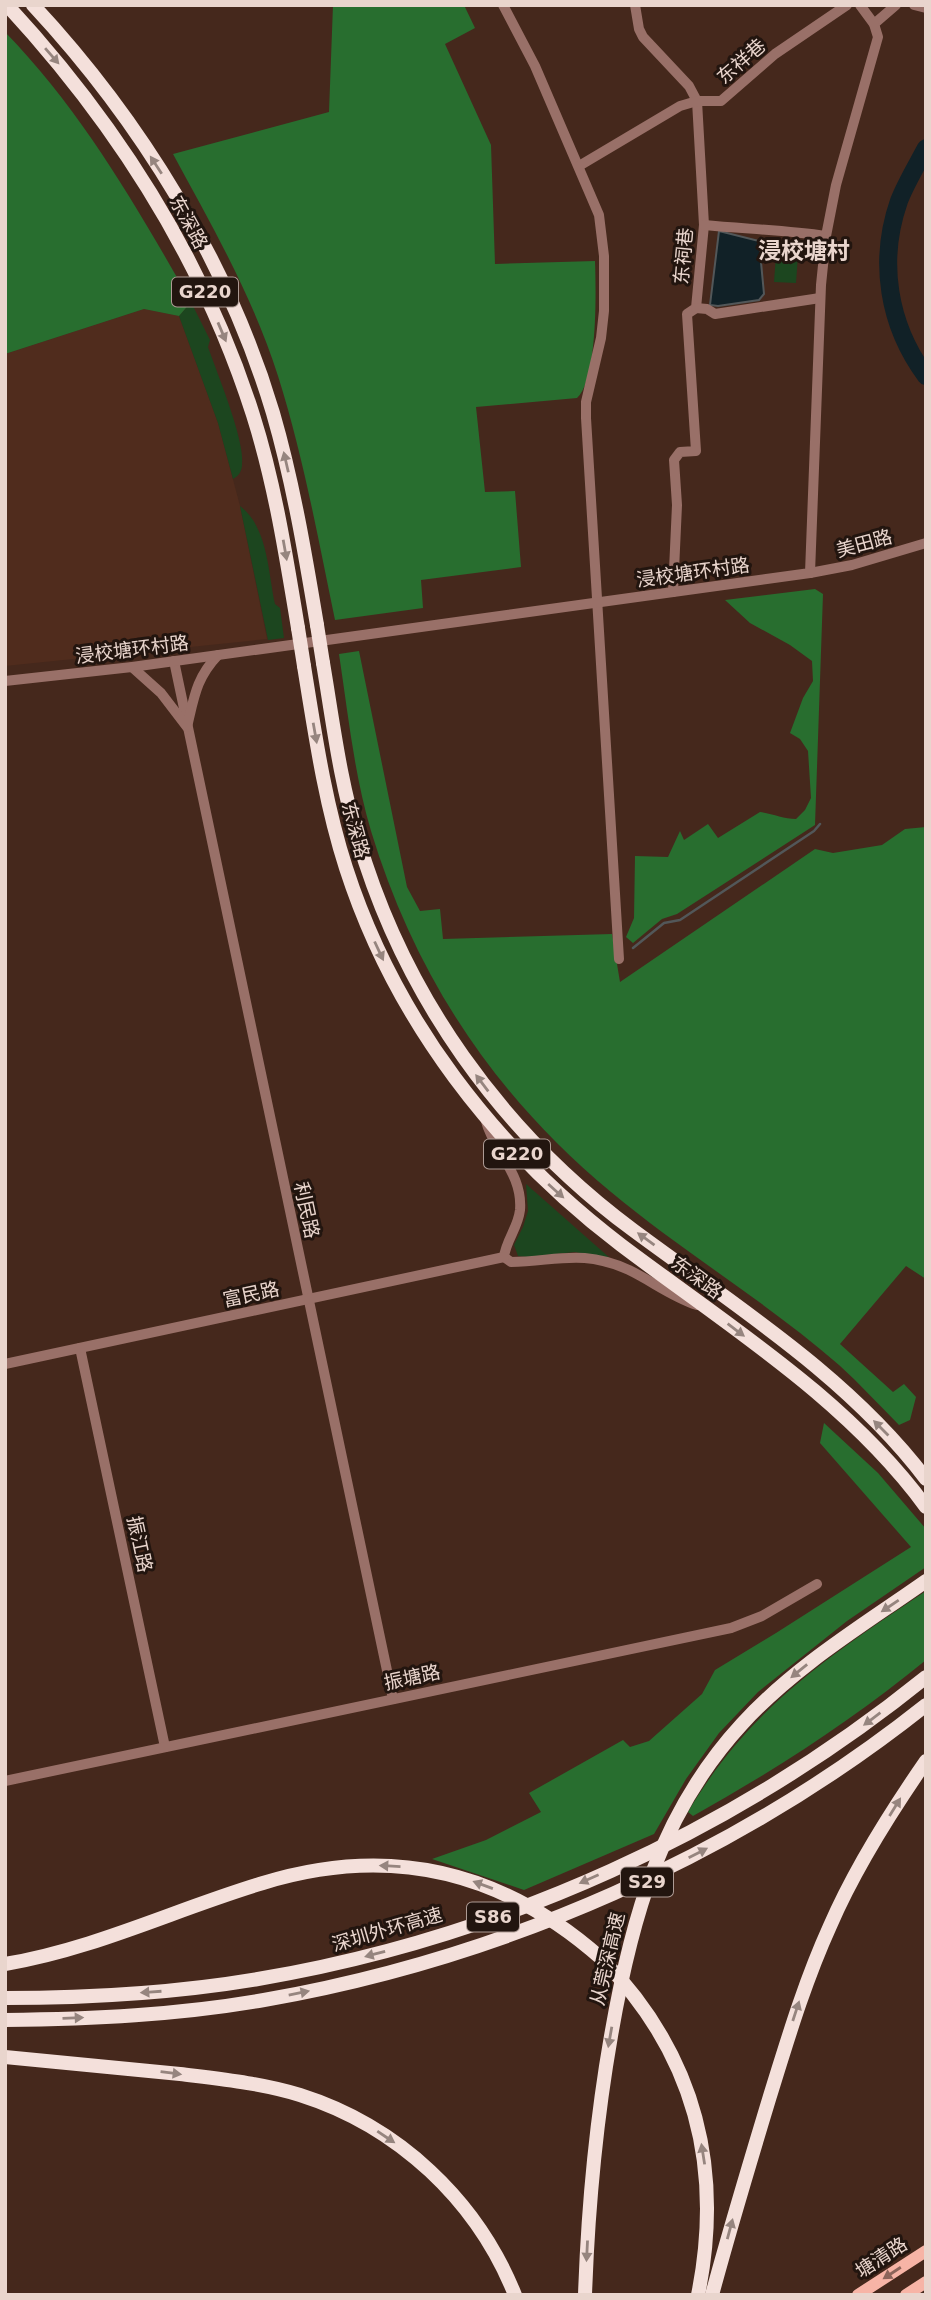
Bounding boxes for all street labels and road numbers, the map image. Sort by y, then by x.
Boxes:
street label: 东祥巷 [712,34,770,88]
street label: 东深路 [166,192,212,252]
street label: 东祠巷 [670,227,696,285]
road number: G220 [172,278,238,306]
street label: 美田路 [834,525,894,561]
street label: 浸校塘环村路 [635,553,751,591]
street label: 浸校塘环村路 [74,631,190,667]
street label: 东深路 [338,800,374,860]
road number: G220 [484,1140,550,1168]
street label: 利民路 [290,1180,324,1240]
street label: 东深路 [667,1251,727,1303]
street label: 富民路 [221,1277,281,1311]
street label: 振江路 [123,1514,157,1574]
street label: 振塘路 [382,1660,442,1694]
road number: S29 [621,1868,673,1896]
road number: S86 [467,1902,519,1931]
street label: 深圳外环高速 [329,1903,445,1955]
street label: 从莞深高速 [586,1910,628,2008]
street label: 塘清路 [851,2232,911,2282]

